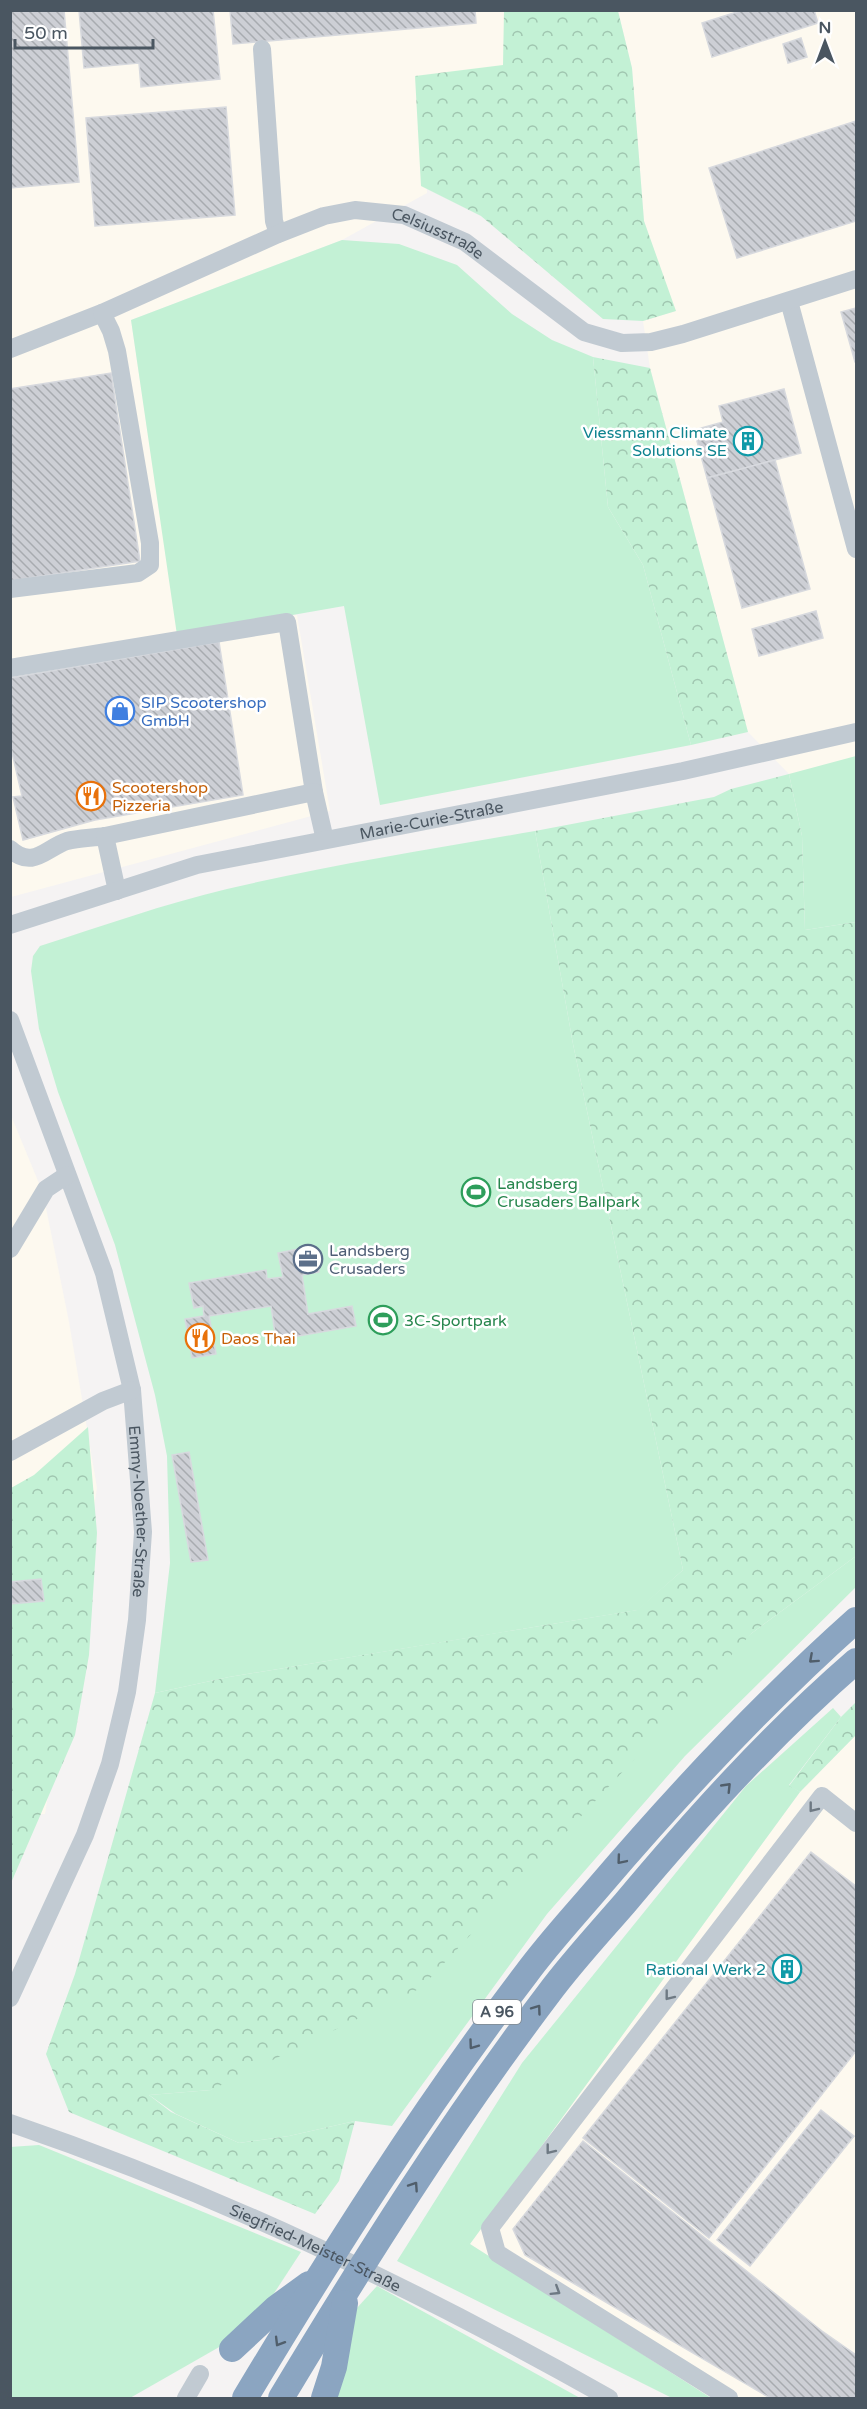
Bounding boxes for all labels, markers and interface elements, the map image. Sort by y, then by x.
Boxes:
scale bar [15,12,153,50]
north arrow [795,12,855,72]
text: N [819,18,831,38]
text: 50 m [24,22,68,44]
street label: Celsiusstraße [391,205,488,264]
place label: Viessmann Climate Solutions SE [583,423,727,461]
building icon: Viessmann Climate Solutions SE [732,425,764,457]
place label: SIP Scootershop GmbH [141,693,266,731]
shop icon: SIP Scootershop GmbH [104,695,136,727]
place label: Scootershop Pizzeria [112,778,208,816]
restaurant icon: Scootershop Pizzeria [75,780,107,812]
street label: Marie-Curie-Straße [358,797,505,844]
place label: Landsberg Crusaders Ballpark [497,1174,640,1212]
sports icon: Landsberg Crusaders Ballpark [460,1176,492,1208]
place label: Landsberg Crusaders [329,1241,410,1279]
office icon: Landsberg Crusaders [292,1243,324,1275]
sports icon: 3C-Sportpark [367,1304,399,1336]
place label: 3C-Sportpark [404,1311,507,1331]
restaurant icon: Daos Thai [184,1322,216,1354]
place label: Daos Thai [221,1329,296,1349]
street label: Emmy-Noether-Straße [124,1425,152,1598]
one-way arrow [809,1652,820,1663]
one-way arrow [720,1783,731,1794]
one-way arrow [809,1801,820,1812]
one-way arrow [618,1853,629,1864]
building icon: Rational Werk 2 [771,1953,803,1985]
place label: Rational Werk 2 [646,1960,766,1980]
one-way arrow [665,1989,676,2000]
road number: A 96 [473,2000,521,2024]
one-way arrow [530,2004,541,2015]
one-way arrow [469,2039,480,2050]
one-way arrow [546,2144,557,2155]
one-way arrow [407,2182,418,2193]
street label: Siegfried-Meister-Straße [226,2200,404,2297]
one-way arrow [550,2284,560,2296]
one-way arrow [274,2336,286,2346]

